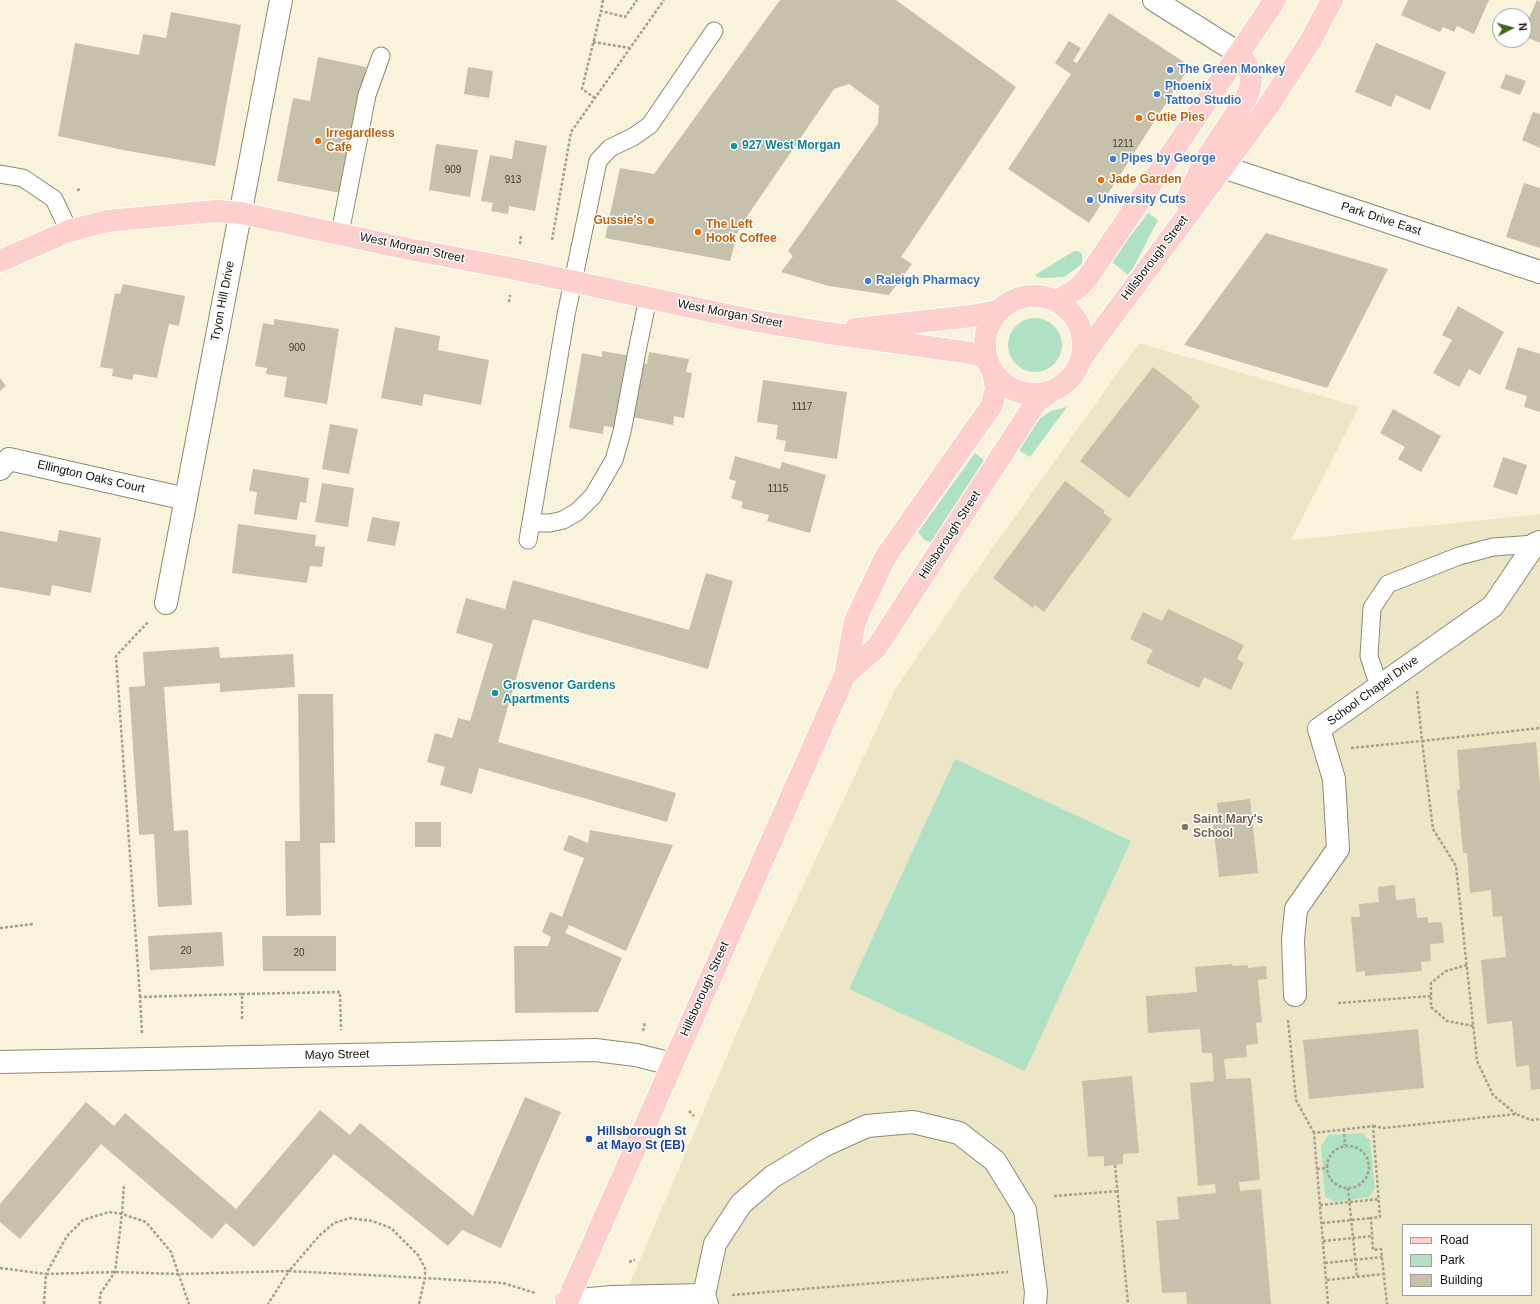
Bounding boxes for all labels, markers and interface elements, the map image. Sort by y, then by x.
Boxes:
north arrow [1492,8,1532,48]
text: N [1517,22,1529,31]
place label: The Green Monkey [1178,63,1285,77]
marker: The Green Monkey [1165,65,1175,75]
place label: Phoenix Tattoo Studio [1165,80,1241,108]
marker: Phoenix Tattoo Studio [1152,89,1162,99]
place label: Cutie Pies [1147,111,1205,125]
marker: Cutie Pies [1134,113,1144,123]
place label: Irregardless Cafe [326,127,395,155]
marker: Irregardless Cafe [313,136,323,146]
house number: 1211 [1112,138,1134,150]
place label: 927 West Morgan [742,139,840,153]
marker: 927 West Morgan [729,141,739,151]
place label: Pipes by George [1121,152,1216,166]
marker: Pipes by George [1108,154,1118,164]
house number: 909 [445,164,461,176]
place label: Jade Garden [1109,173,1182,187]
house number: 913 [505,174,521,186]
marker: Jade Garden [1096,175,1106,185]
place label: University Cuts [1098,193,1186,207]
marker: University Cuts [1085,195,1095,205]
street label: Park Drive East [1339,199,1423,239]
street label: Hillsborough Street [1119,213,1191,303]
place label: Gussie's [593,214,643,228]
marker: Gussie's [646,216,656,226]
place label: The Left Hook Coffee [706,218,777,246]
marker: The Left Hook Coffee [693,227,703,237]
street label: West Morgan Street [358,230,466,266]
street label: Tryon Hill Drive [208,260,238,342]
place label: Raleigh Pharmacy [876,274,980,288]
marker: Raleigh Pharmacy [863,276,873,286]
street label: West Morgan Street [676,297,784,331]
house number: 900 [289,342,305,354]
house number: 1117 [792,401,812,413]
street label: Ellington Oaks Court [36,458,146,496]
house number: 1115 [768,483,788,495]
street label: Hillsborough Street [916,488,984,582]
street label: School Chapel Drive [1325,653,1421,729]
place label: Grosvenor Gardens Apartments [503,679,616,707]
marker: Grosvenor Gardens Apartments [490,688,500,698]
place label: Saint Mary's School [1193,813,1263,841]
marker: Saint Mary's School [1180,822,1190,832]
street label: Hillsborough Street [678,939,732,1039]
house number: 20 [180,945,192,957]
house number: 20 [293,947,305,959]
street label: Mayo Street [305,1047,369,1063]
place label: Hillsborough St at Mayo St (EB) [597,1125,686,1153]
marker: Hillsborough St at Mayo St (EB) [584,1134,594,1144]
legend [1402,1224,1532,1296]
text: Road [1440,1233,1469,1247]
text: Park [1440,1253,1465,1267]
text: Building [1440,1273,1483,1287]

